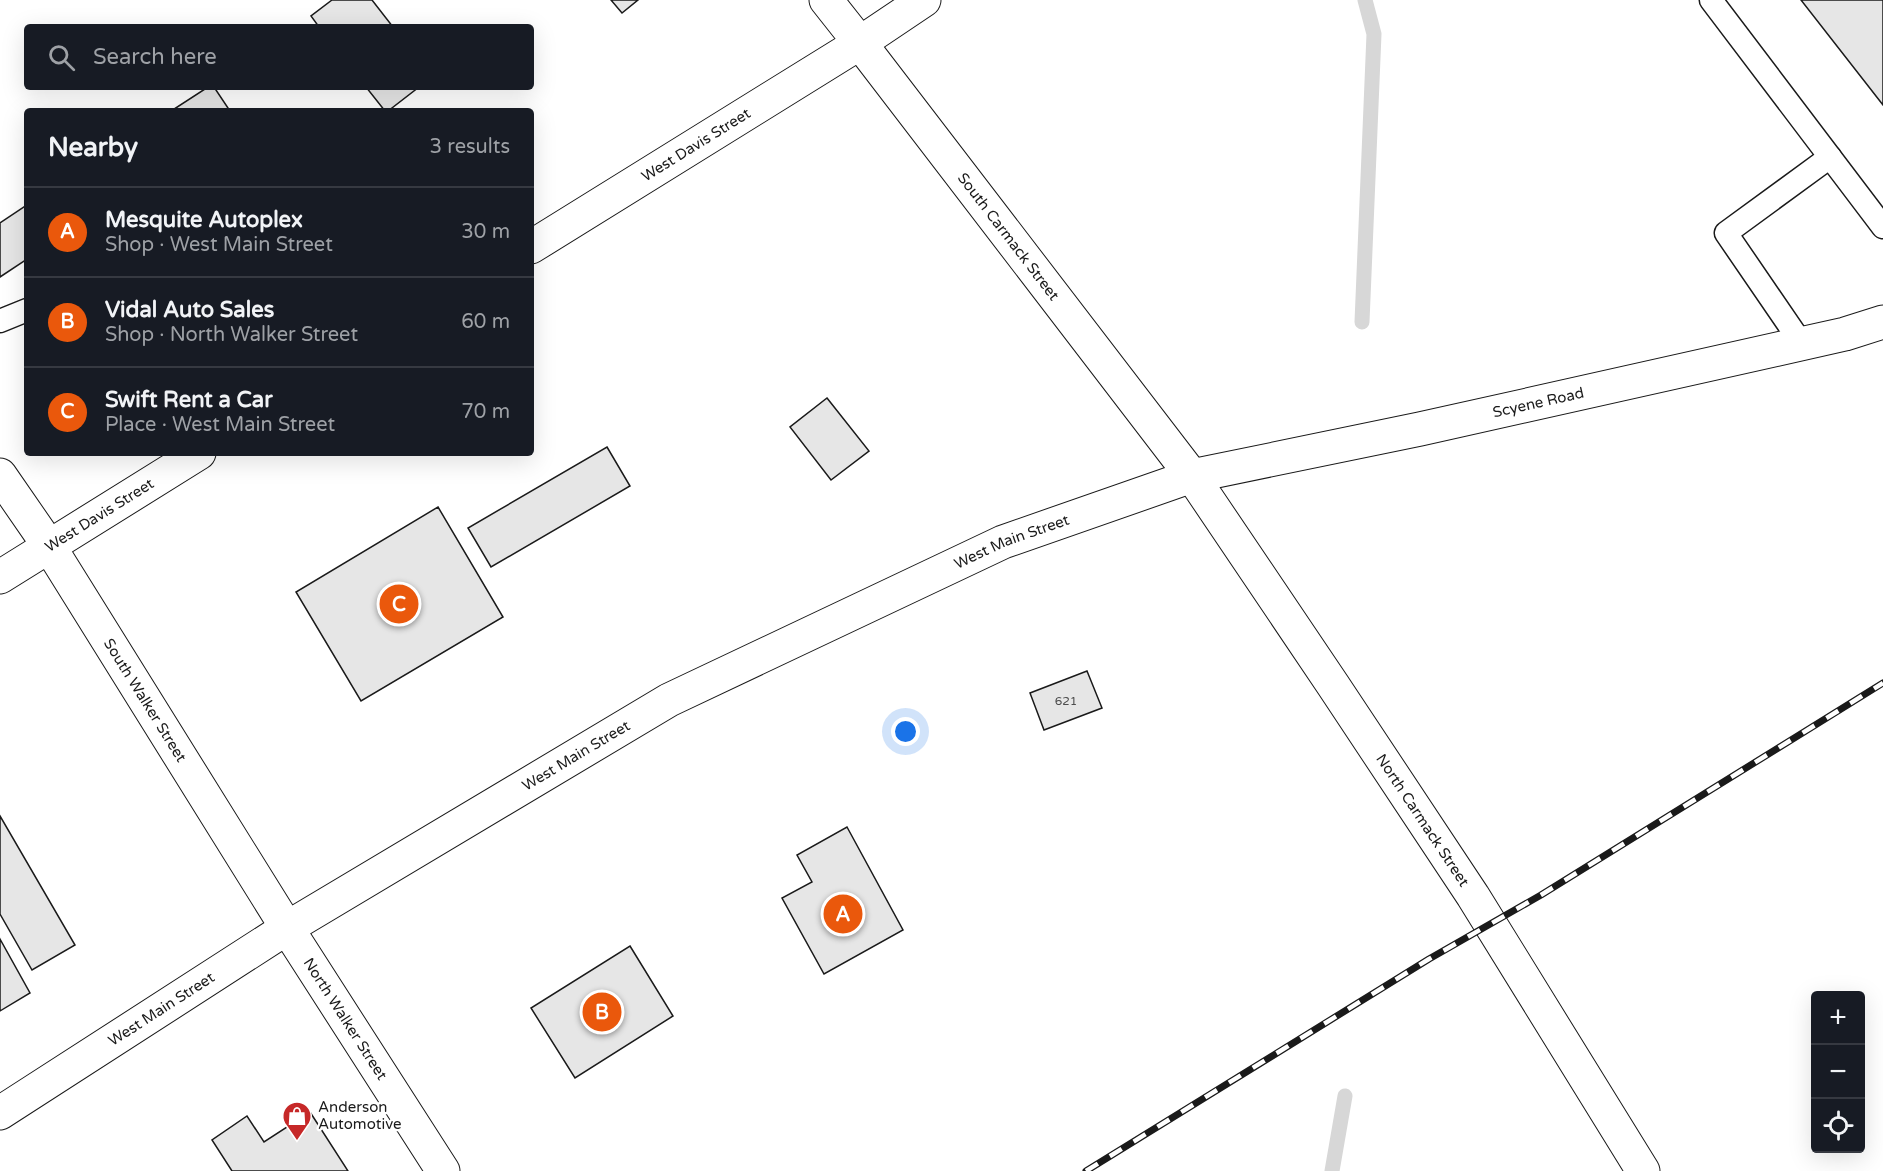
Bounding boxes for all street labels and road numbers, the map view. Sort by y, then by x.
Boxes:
street label: West Davis Street [638,104,754,185]
street label: South Carmack Street [954,169,1063,304]
street label: Scyene Road [1491,384,1586,421]
street label: West Davis Street [42,474,157,556]
street label: West Main Street [951,511,1072,573]
street label: South Walker Street [100,635,190,766]
street label: West Main Street [519,716,633,795]
street label: North Carmack Street [1372,750,1473,890]
street label: North Walker Street [300,955,391,1083]
street label: West Main Street [105,968,218,1050]

